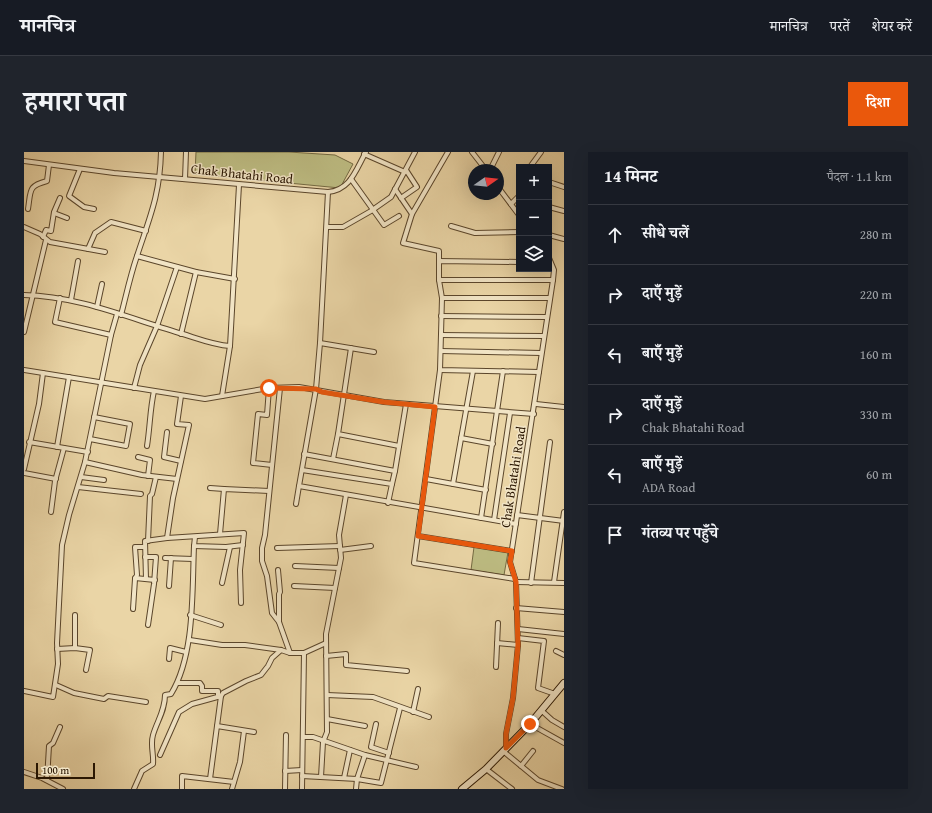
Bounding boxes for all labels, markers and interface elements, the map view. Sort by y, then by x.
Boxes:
text: मानचित्र [20,11,75,39]
text: मानचित्र [770,16,808,36]
text: परतें [830,16,850,36]
text: शेयर करें [872,16,912,36]
text: हमारा पता [24,80,125,121]
button: दिशा [848,82,908,126]
street label: Chak Bhatahi Road [190,159,294,189]
text: 14 मिनट [604,163,658,188]
north arrow [468,164,504,200]
map controls [516,164,552,272]
button: + [516,164,552,200]
text: पैदल · 1.1 km [827,167,892,186]
button: − [516,200,552,236]
text: सीधे चलें [642,222,689,243]
icon: ahead [604,224,626,246]
text: 280 m [860,225,892,244]
button: layers [516,236,552,272]
text: दाएँ मुड़ें [642,282,682,303]
icon: right [604,284,626,306]
text: 220 m [860,285,892,304]
text: बाएँ मुड़ें [642,342,683,363]
icon: left [604,344,626,366]
text: 160 m [860,345,892,364]
route start [260,379,278,397]
text: दाएँ मुड़ें [642,393,682,414]
icon: right [604,404,626,426]
text: 330 m [860,405,892,424]
text: Chak Bhatahi Road [642,418,745,437]
street label: Chak Bhatahi Road [496,425,530,529]
text: बाएँ मुड़ें [642,453,683,474]
icon: left [604,464,626,486]
text: 60 m [866,465,892,484]
text: ADA Road [642,478,695,497]
text: गंतव्य पर पहुँचे [642,522,718,543]
icon: arrive [604,524,626,546]
route end [521,715,539,733]
scale bar [36,761,95,780]
text: 100 m [42,762,69,778]

